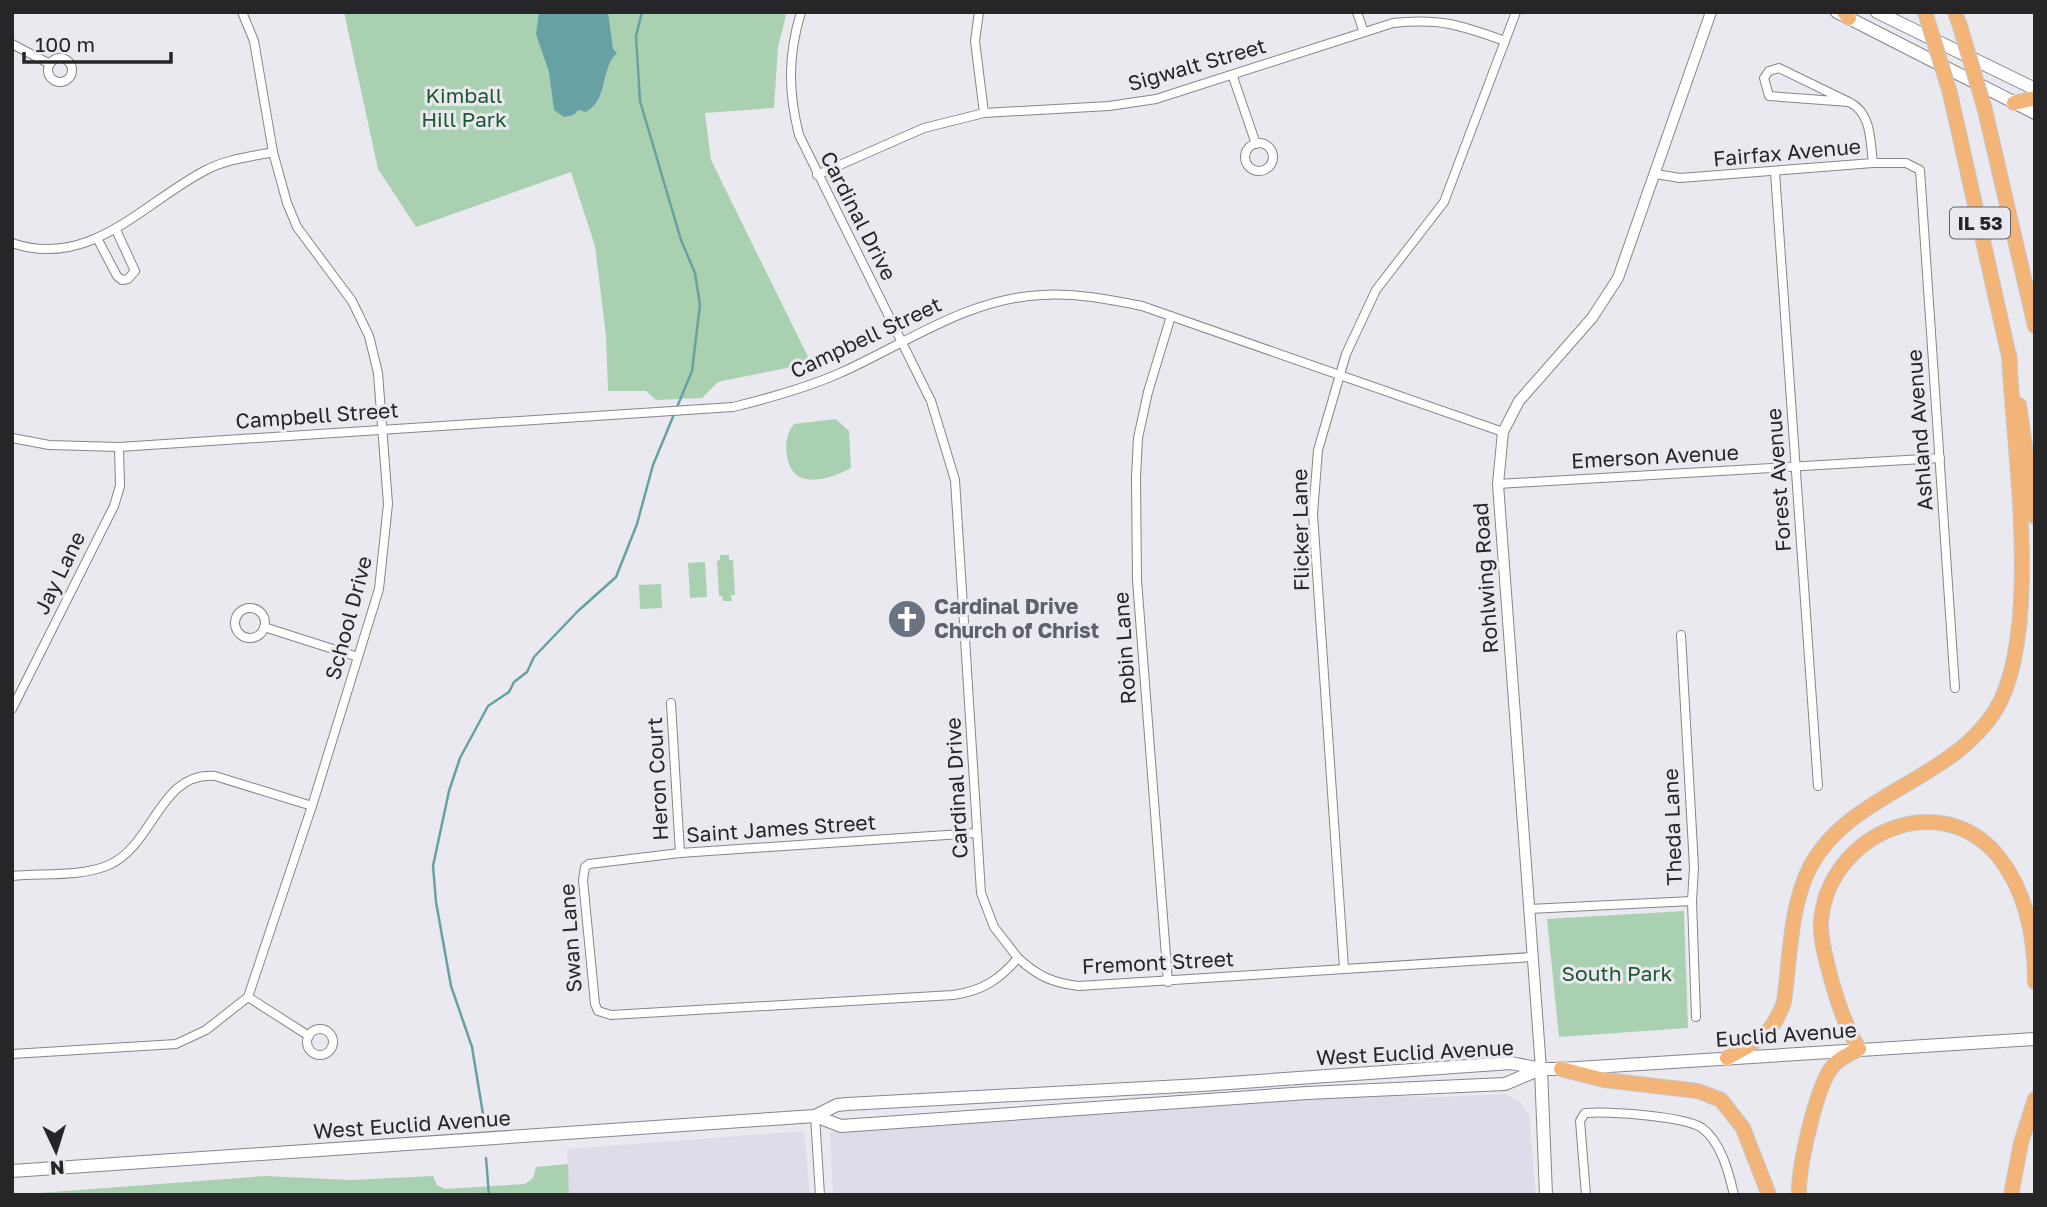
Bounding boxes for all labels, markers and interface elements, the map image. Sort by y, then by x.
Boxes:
scale bar [24,21,172,65]
text: 100 m [35,31,95,57]
street label: Sigwalt Street [1125,32,1269,96]
park label: Kimball Hill Park [421,82,507,132]
street label: Fairfax Avenue [1712,133,1862,171]
street label: Cardinal Drive [815,147,903,284]
road number: IL 53 [1950,208,2010,238]
street label: Campbell Street [786,291,945,383]
street label: Ashland Avenue [1900,348,1938,512]
street label: Campbell Street [234,396,399,434]
street label: Forest Avenue [1760,407,1796,553]
street label: Emerson Avenue [1570,439,1739,473]
street label: Flicker Lane [1286,469,1314,591]
street label: Rohlwing Road [1467,502,1503,654]
street label: Jay Lane [28,527,90,618]
street label: School Drive [319,553,377,682]
street label: Robin Lane [1107,591,1141,705]
place label: Cardinal Drive Church of Christ [934,593,1099,643]
church icon: Cardinal Drive Church of Christ [886,598,928,640]
street label: Heron Court [641,717,673,841]
street label: Cardinal Drive [939,717,973,859]
street label: Theda Lane [1657,768,1687,886]
street label: Saint James Street [685,808,877,848]
street label: Swan Lane [553,883,587,993]
street label: Fremont Street [1081,945,1235,979]
park label: South Park [1562,960,1673,986]
street label: Euclid Avenue [1714,1016,1857,1052]
street label: West Euclid Avenue [1315,1034,1514,1070]
street label: West Euclid Avenue [312,1104,512,1144]
north arrow [21,1116,91,1186]
text: N [49,1156,65,1180]

